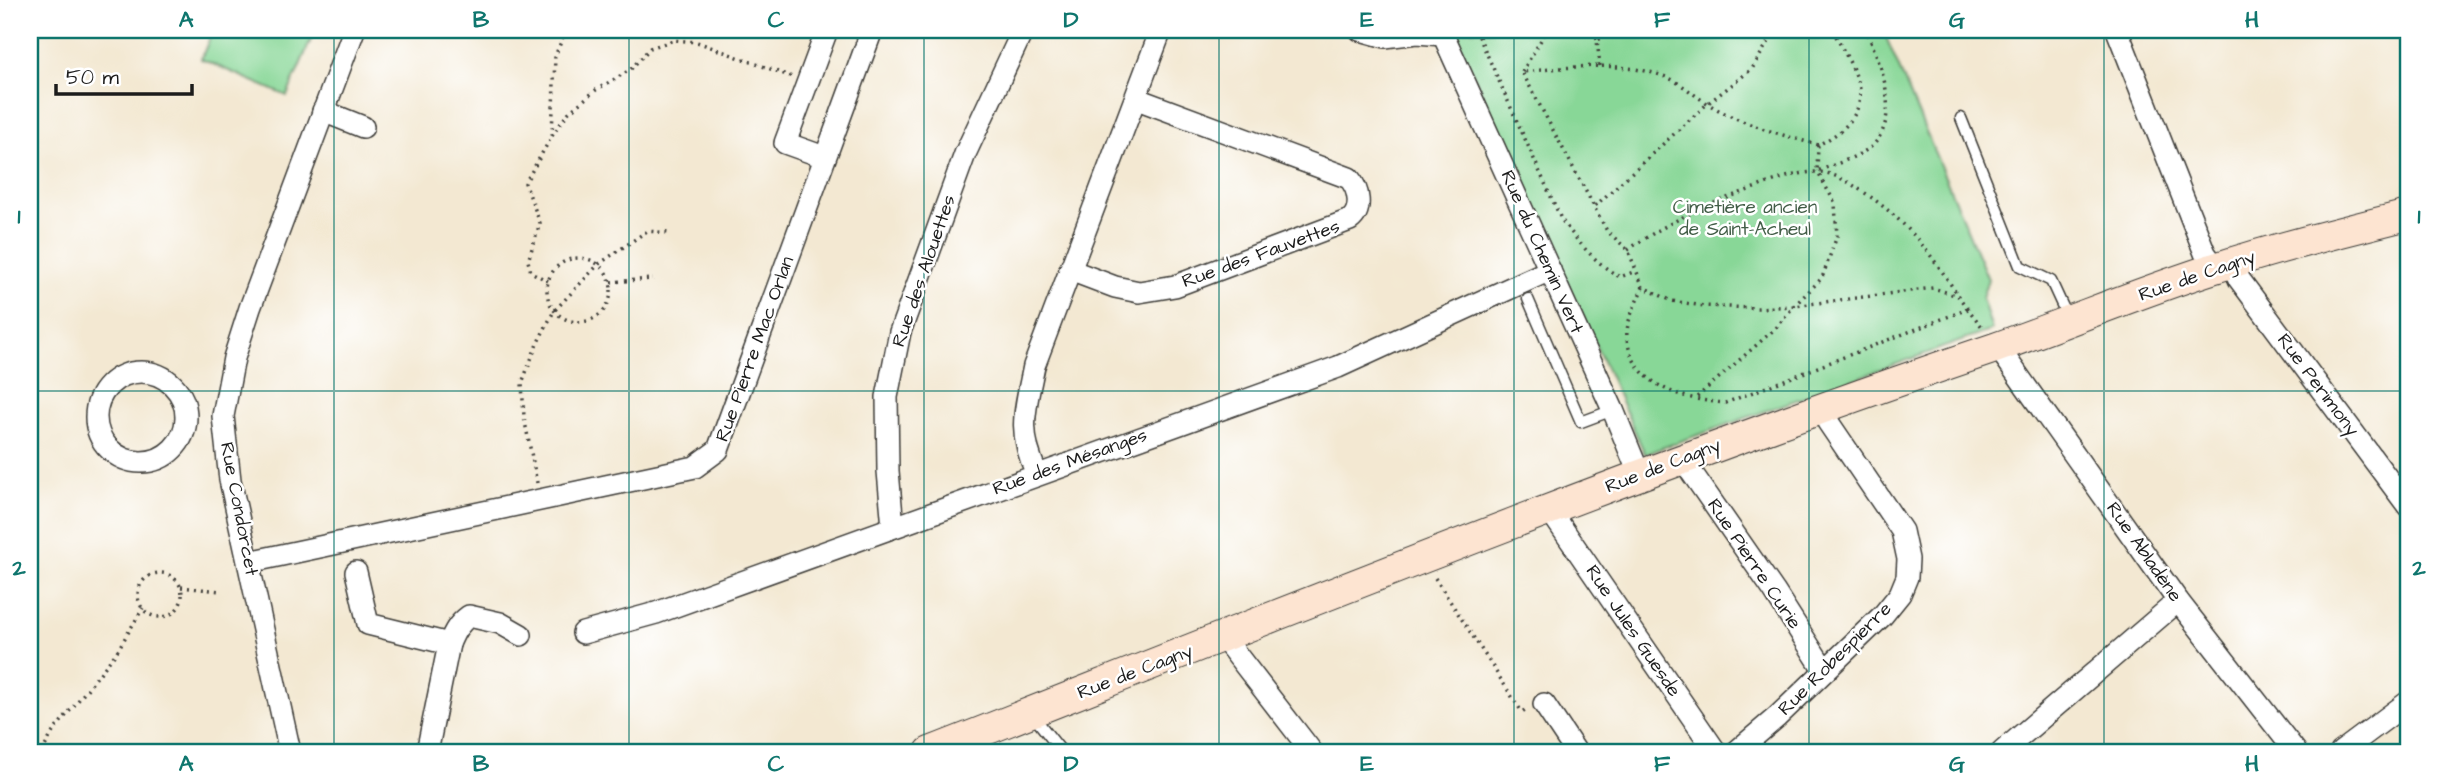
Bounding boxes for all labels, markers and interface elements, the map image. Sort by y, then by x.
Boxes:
text: A [179,4,194,36]
text: B [473,4,490,36]
text: C [768,4,785,36]
text: D [1064,4,1079,36]
text: E [1360,4,1374,36]
text: F [1654,4,1671,36]
text: G [1949,4,1965,36]
text: H [2245,4,2259,36]
scale bar [56,52,192,96]
text: 50 m [66,63,120,92]
street label: Rue du Chemin Vert [1494,166,1590,338]
street label: Rue des Alouettes [885,191,963,351]
park label: Cimetière ancien de Saint-Acheul [1673,194,1817,243]
text: 1 [18,200,21,232]
text: 1 [2418,200,2421,232]
street label: Rue des Fauvettes [1178,213,1344,295]
street label: Rue de Cagny [2135,243,2260,309]
street label: Rue Pierre Mac Orlan [709,252,801,446]
street label: Rue Perimony [2270,328,2366,443]
street label: Rue des Mésanges [989,422,1151,503]
street label: Rue de Cagny [1601,431,1725,501]
street label: Rue Condorcet [213,440,265,578]
street label: Rue Pierre Curie [1700,493,1808,635]
street label: Rue Abladène [2100,497,2188,607]
text: 2 [11,552,26,584]
text: 2 [2411,552,2426,584]
street label: Rue Jules Guesde [1579,560,1687,702]
street label: Rue Robespierre [1772,596,1898,722]
street label: Rue de Cagny [1073,637,1197,707]
text: A [179,748,194,780]
text: B [473,748,490,780]
text: C [768,748,785,780]
text: D [1064,748,1079,780]
text: E [1360,748,1374,780]
text: F [1654,748,1671,780]
text: G [1949,748,1965,780]
text: H [2245,748,2259,780]

